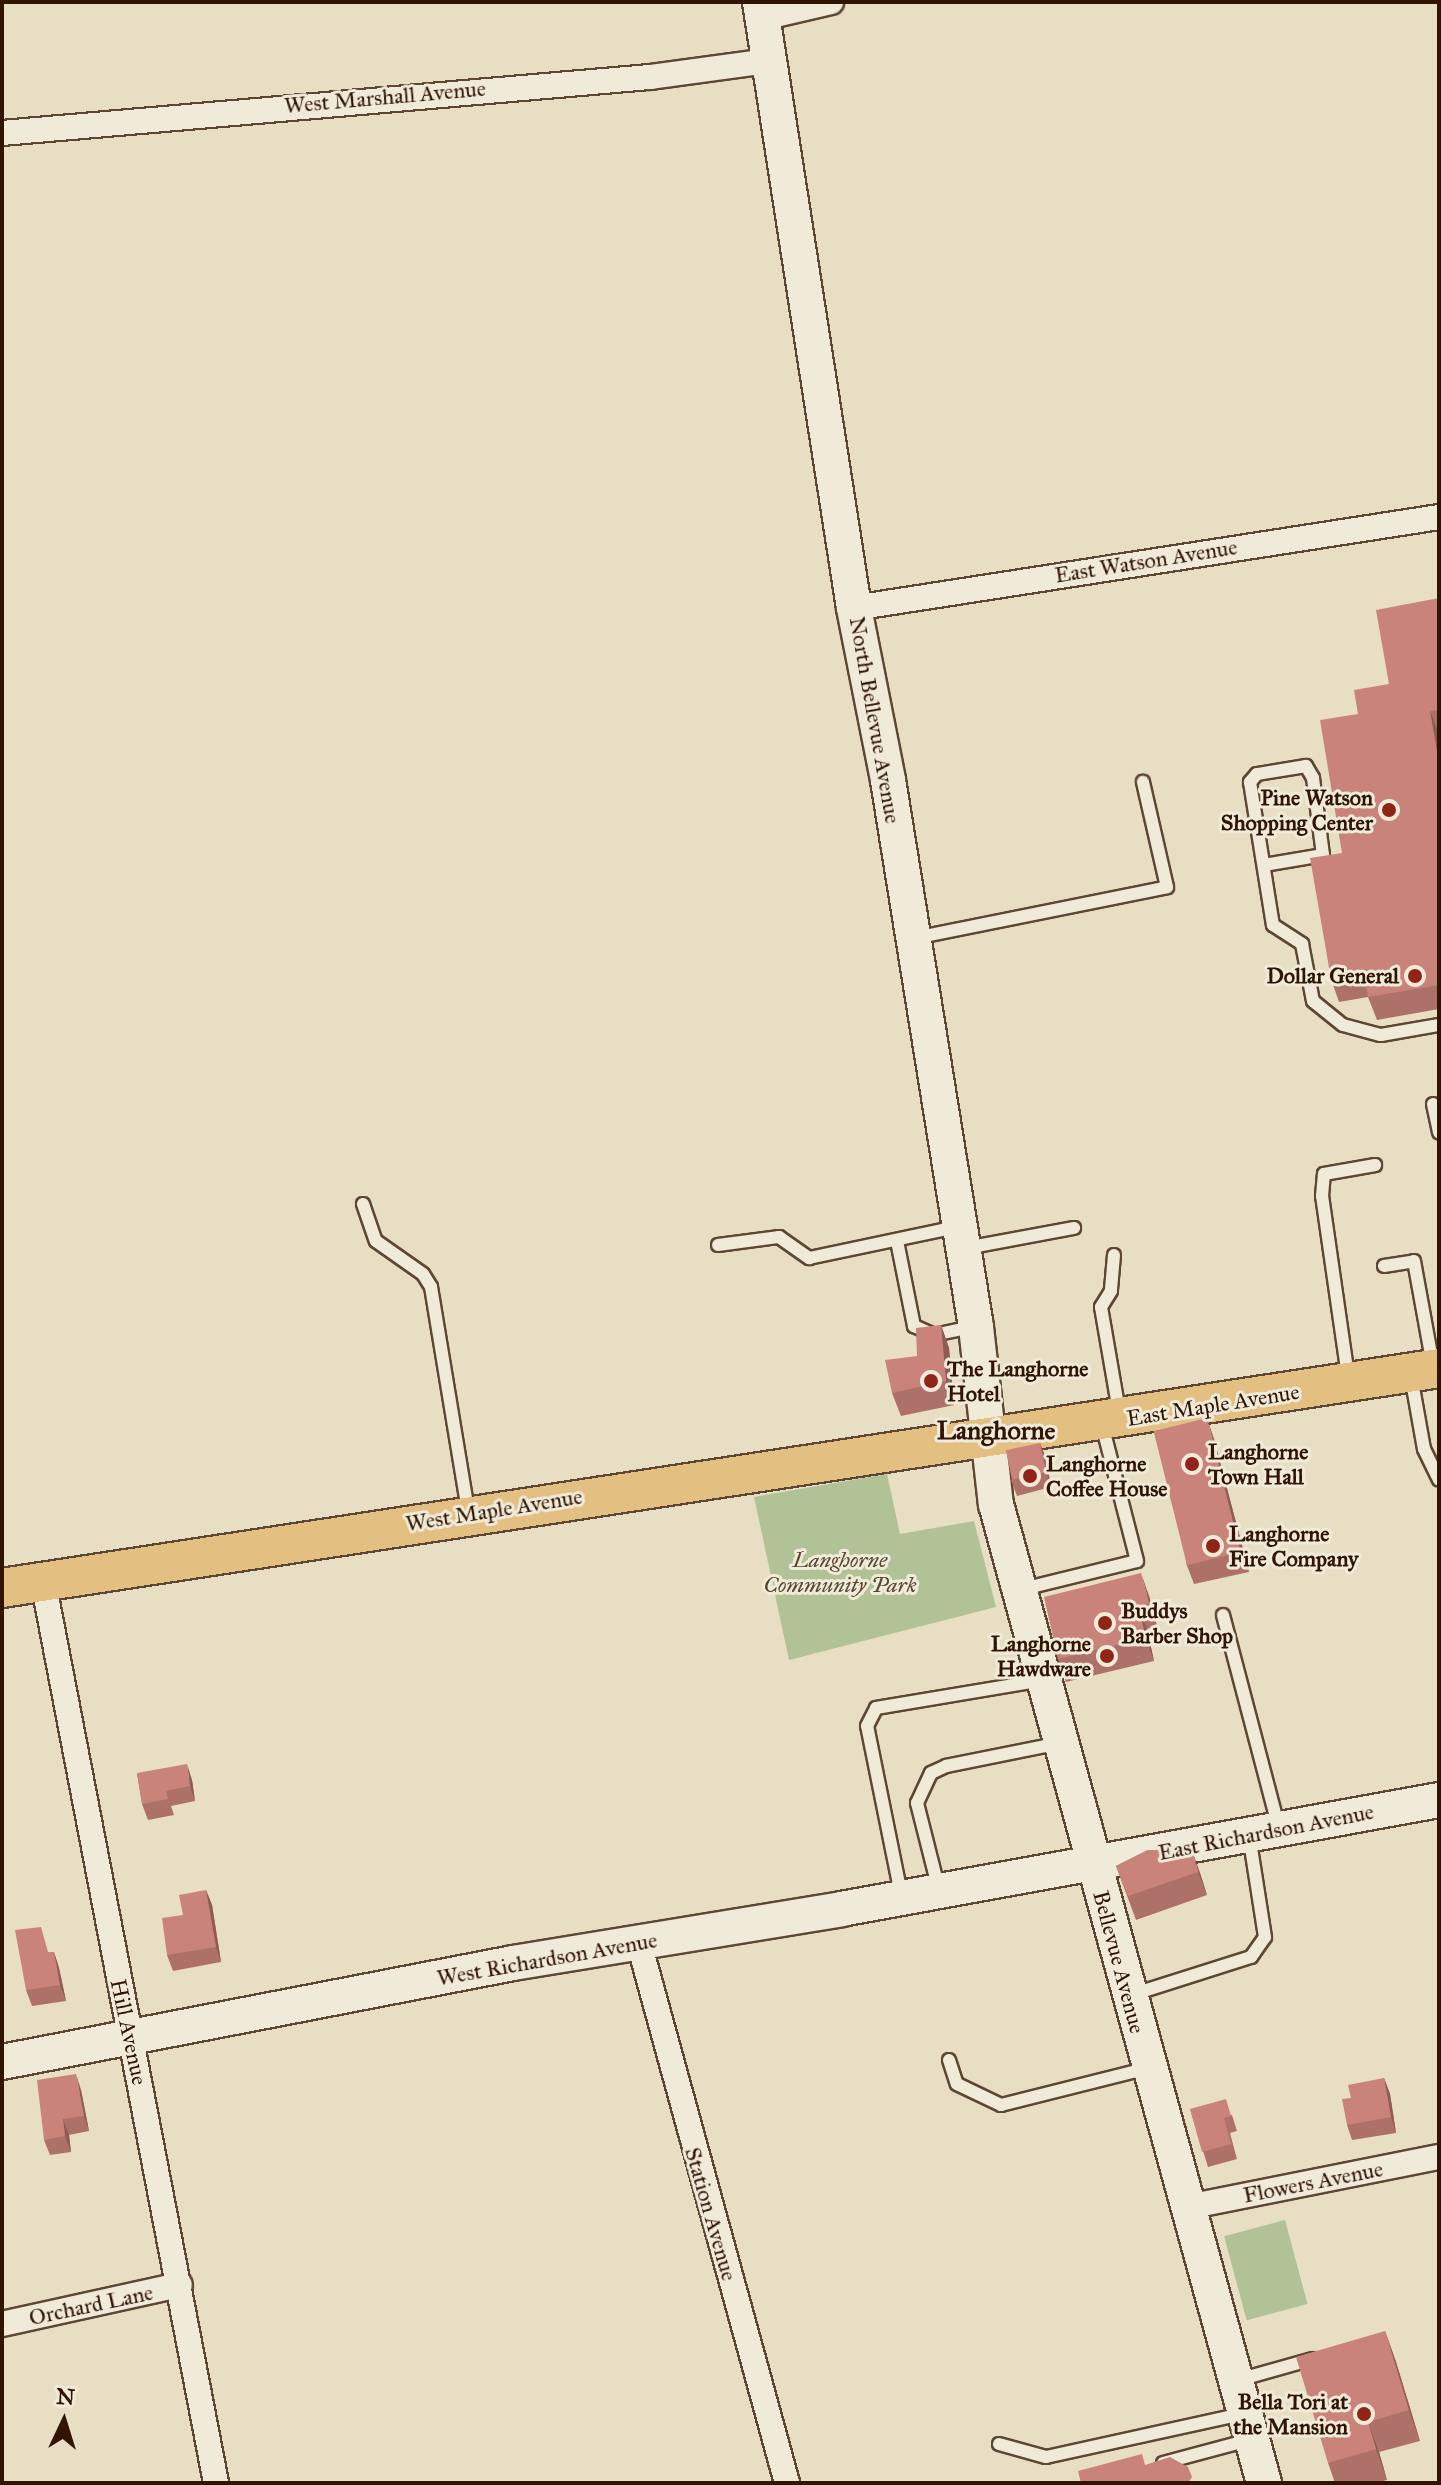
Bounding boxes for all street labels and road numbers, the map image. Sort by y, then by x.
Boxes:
street label: West Marshall Avenue [283,75,487,119]
street label: East Watson Avenue [1053,534,1239,588]
street label: North Bellevue Avenue [844,615,906,825]
street label: East Maple Avenue [1125,1378,1301,1432]
street label: West Maple Avenue [404,1483,584,1537]
street label: East Richardson Avenue [1156,1798,1376,1866]
street label: Bellevue Avenue [1087,1888,1151,2036]
street label: West Richardson Avenue [435,1927,659,1991]
street label: Hill Avenue [105,1977,153,2087]
street label: Station Avenue [679,2144,743,2284]
street label: Flowers Avenue [1241,2156,1385,2208]
street label: Orchard Lane [27,2279,155,2331]

